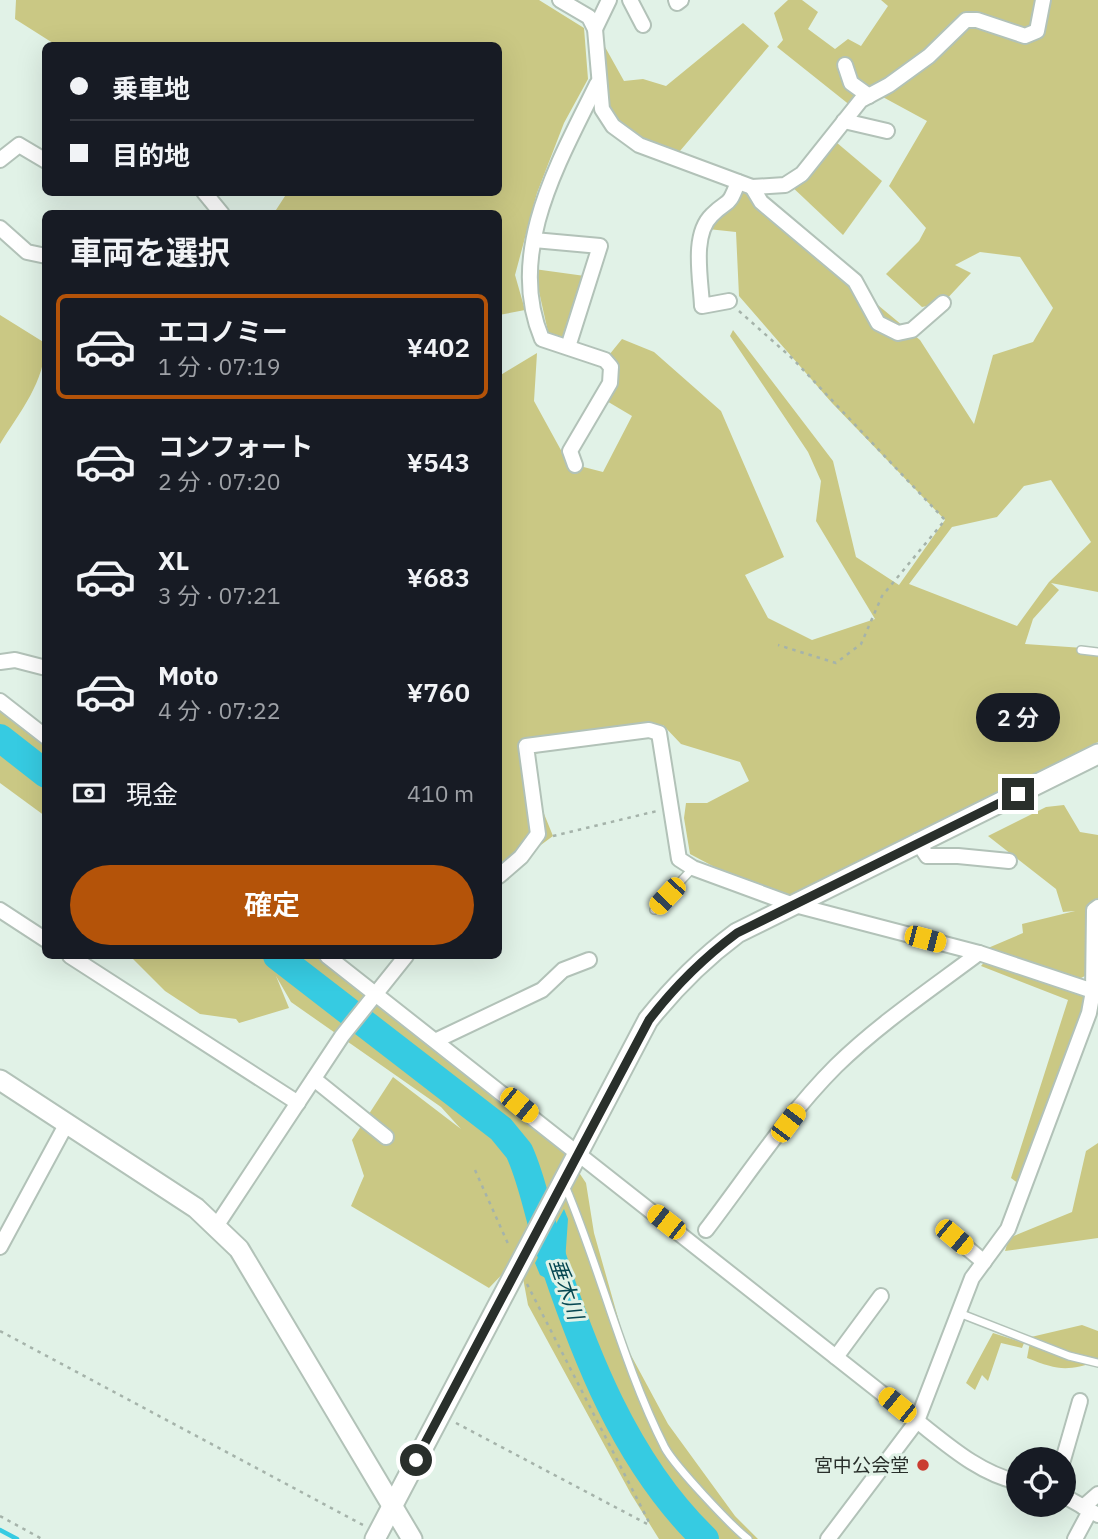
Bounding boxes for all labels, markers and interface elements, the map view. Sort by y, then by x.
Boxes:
text: 乗車地 [112,71,190,105]
text: 目的地 [112,138,190,172]
text: 車両を選択 [70,231,230,273]
text: エコノミー [158,314,288,348]
icon: car [74,315,137,378]
text: ¥402 [407,330,470,364]
text: 1 分 · 07:19 [158,351,281,381]
text: コンフォート [158,429,313,463]
icon: car [74,430,137,493]
text: ¥543 [407,445,470,479]
text: 2 分 · 07:20 [158,466,281,496]
text: XL [158,543,189,577]
icon: car [74,545,137,608]
text: ¥683 [407,560,470,594]
text: 3 分 · 07:21 [158,580,281,610]
text: Moto [158,658,218,692]
icon: car [74,660,137,723]
text: ¥760 [407,675,470,709]
callout: 2 分 [976,692,1060,742]
text: 4 分 · 07:22 [158,695,281,725]
text: 2 分 [997,702,1039,732]
icon: cash [70,774,108,812]
text: 現金 [126,777,178,811]
text: 410 m [407,778,474,808]
route end [1002,778,1034,810]
button: 確定 [70,865,474,945]
car [645,873,690,919]
car [902,923,949,955]
car [497,1084,542,1126]
car [767,1100,810,1146]
car [643,1201,690,1243]
car [932,1215,977,1259]
water label: 垂木川 [543,1254,591,1325]
car [875,1384,920,1426]
route start [400,1444,432,1476]
map controls [1006,1447,1076,1517]
button: locate [1006,1447,1076,1517]
place label: 宮中公会堂 [814,1453,909,1477]
marker: 宮中公会堂 [915,1457,931,1473]

